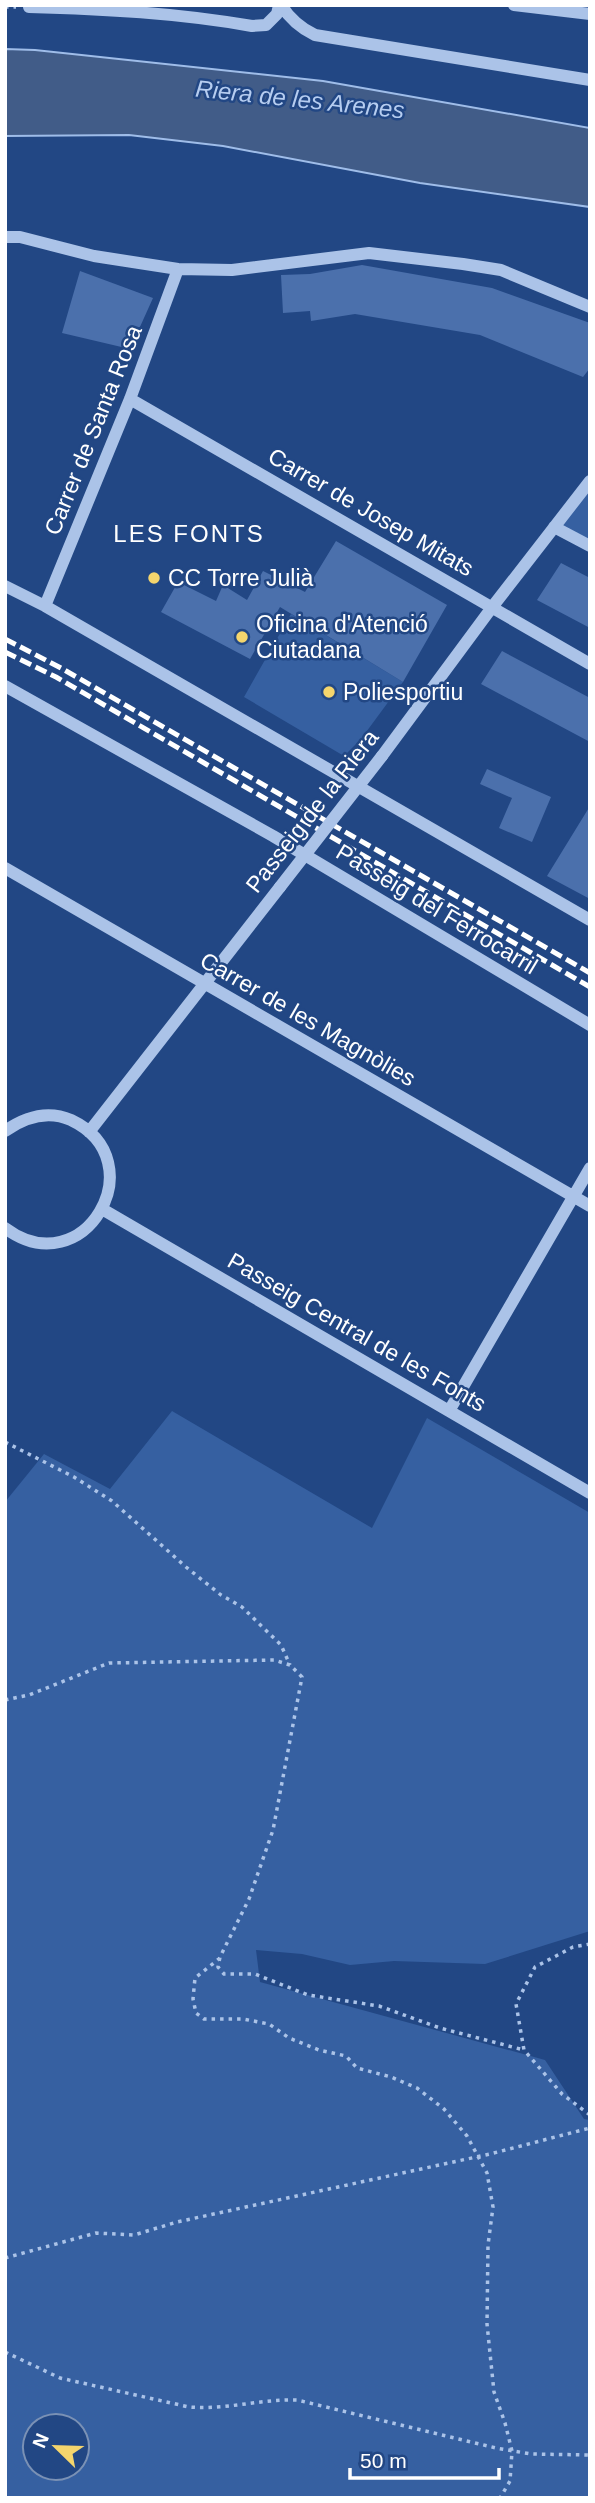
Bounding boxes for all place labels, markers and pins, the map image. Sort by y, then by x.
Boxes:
place label: CC Torre Julià [168,565,313,591]
marker: CC Torre Julià [146,570,162,586]
place label: Oficina d'Atenció Ciutadana [256,611,428,663]
marker: Oficina d'Atenció Ciutadana [234,629,250,645]
place label: Poliesportiu [343,679,463,705]
marker: Poliesportiu [321,684,337,700]

